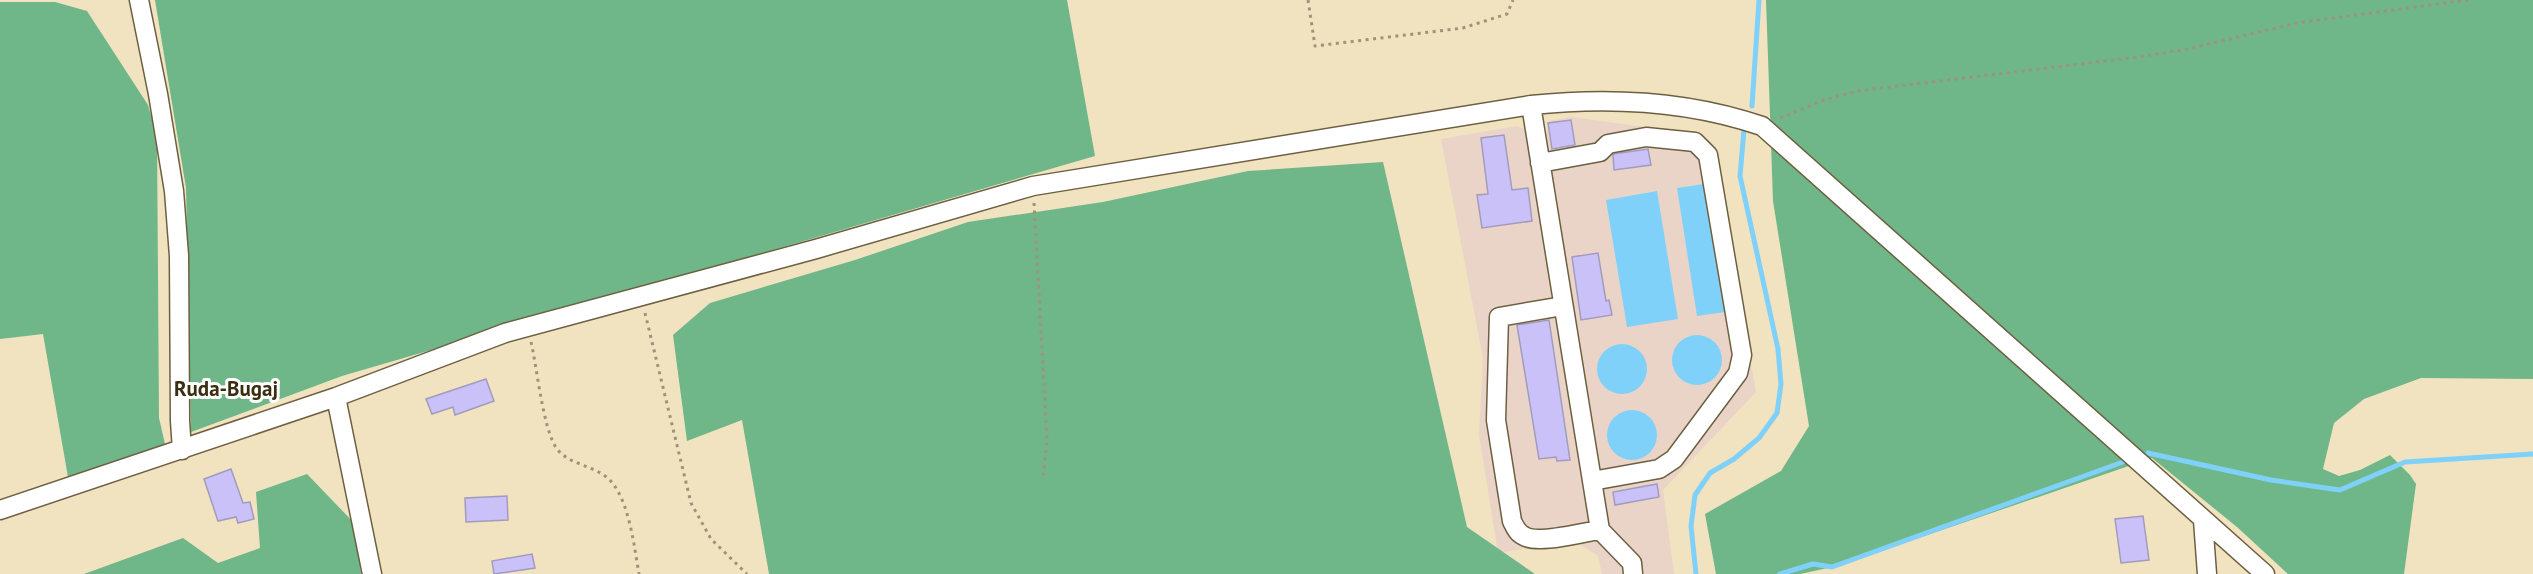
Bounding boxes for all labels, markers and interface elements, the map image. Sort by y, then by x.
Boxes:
district label: Ruda-Bugaj [174,375,278,402]

